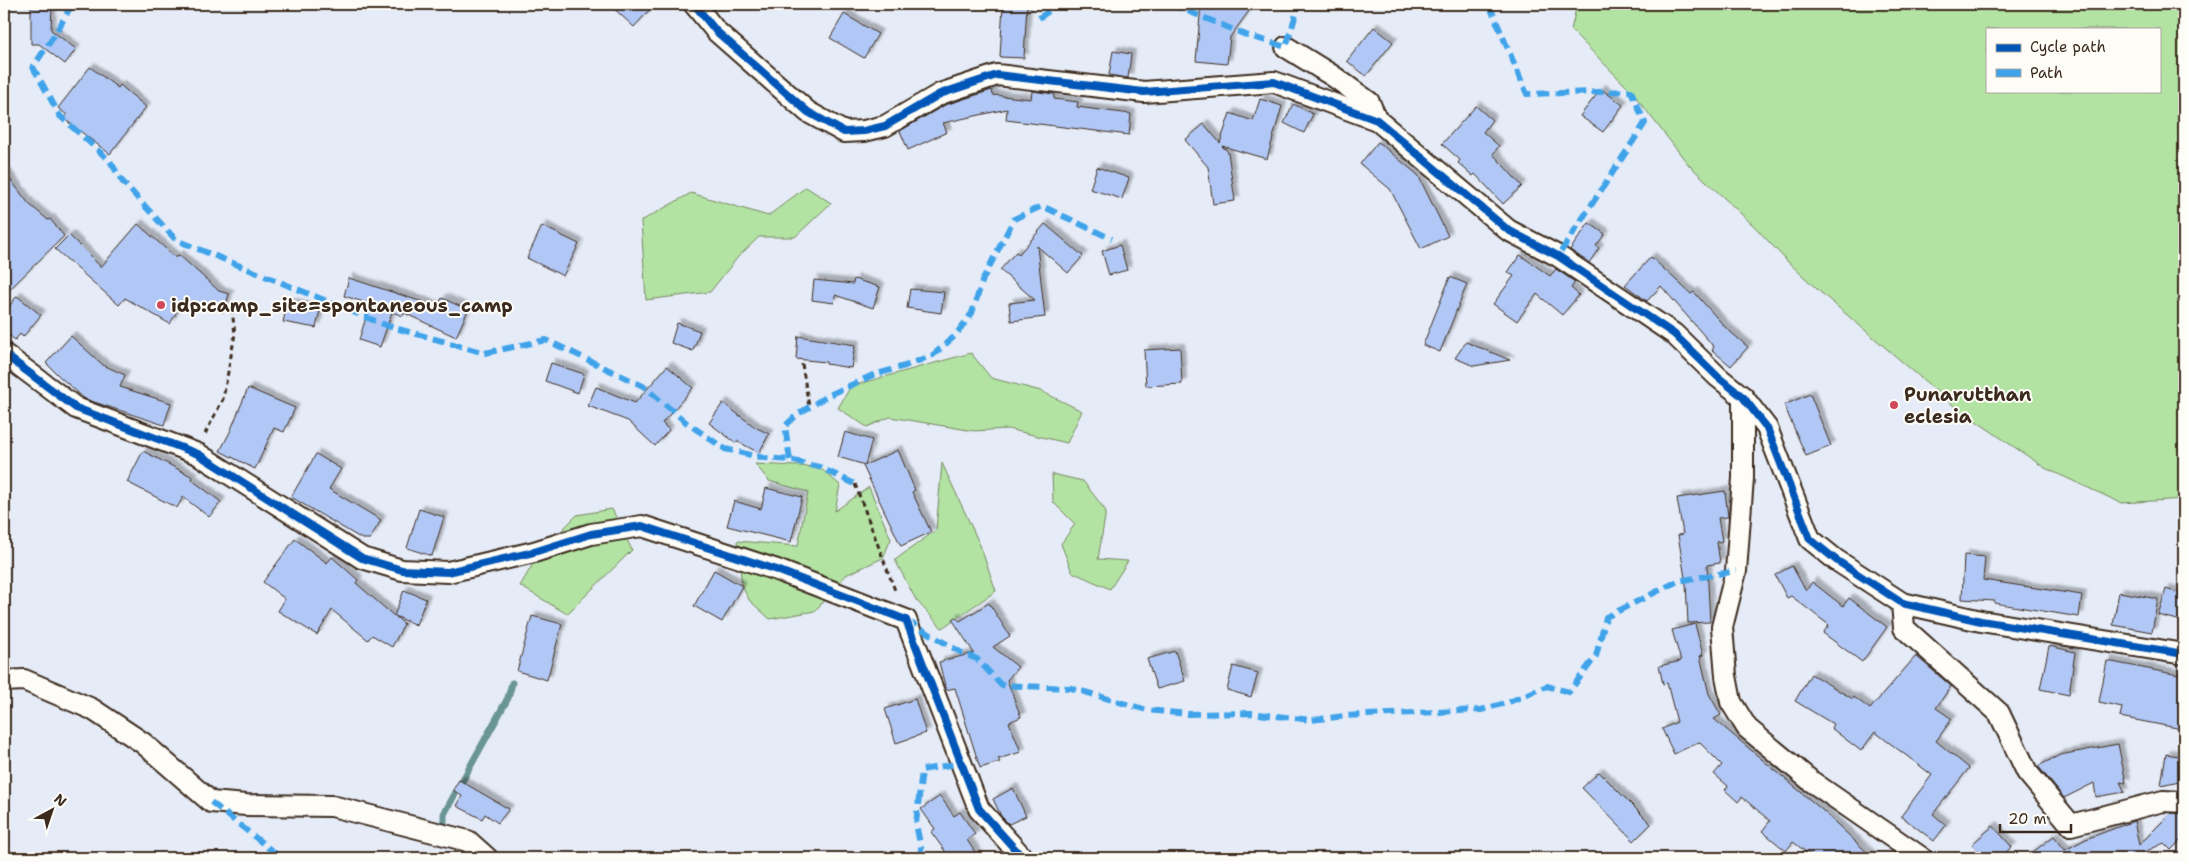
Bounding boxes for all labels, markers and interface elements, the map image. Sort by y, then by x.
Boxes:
legend [1986,28,2160,92]
text: Cycle path [2030,37,2106,57]
text: Path [2030,63,2063,83]
place label: idp:camp_site=spontaneous_camp [171,293,513,318]
marker: idp:camp_site=spontaneous_camp [155,299,167,311]
place label: Punarutthan eclesia [1904,382,2032,429]
marker: Punarutthan eclesia [1888,399,1900,411]
north arrow [28,784,78,834]
text: N [50,790,70,811]
scale bar [2000,802,2072,834]
text: 20 m [2008,809,2047,829]

